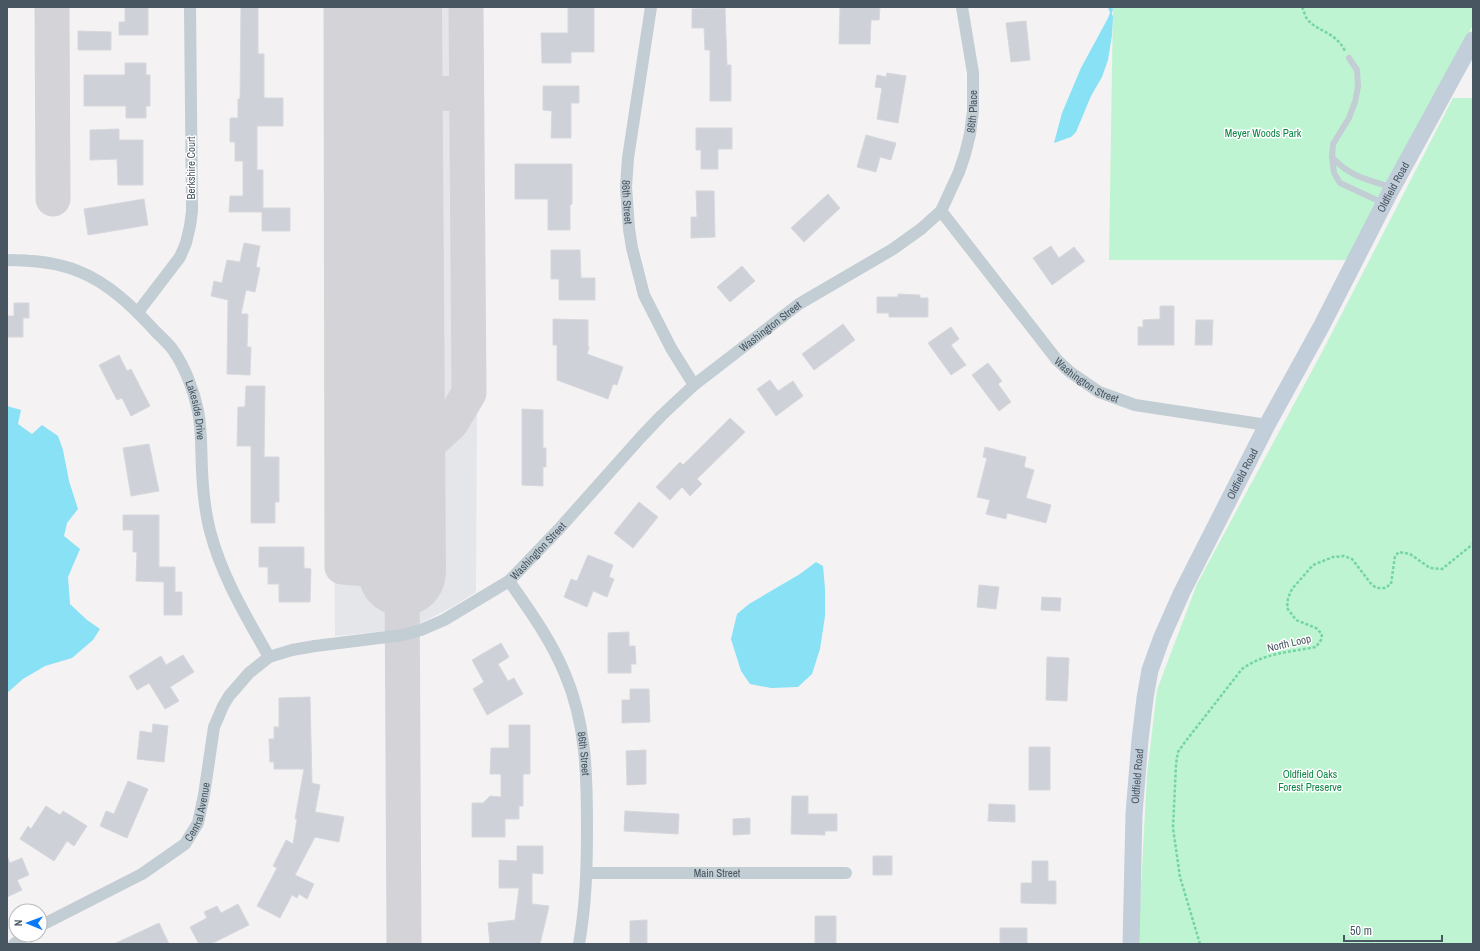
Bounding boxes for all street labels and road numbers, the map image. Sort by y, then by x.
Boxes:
street label: 86th Place [963,90,980,134]
street label: Berkshire Court [184,136,198,200]
street label: Oldfield Road [1374,159,1412,215]
street label: 86th Street [619,180,636,225]
street label: Washington Street [736,298,804,355]
street label: Washington Street [1051,354,1121,406]
street label: Lakeside Drive [182,378,208,440]
street label: Oldfield Road [1223,446,1261,502]
street label: Washington Street [507,519,569,583]
street label: North Loop [1266,631,1312,655]
street label: 86th Street [575,731,593,777]
street label: Oldfield Road [1128,748,1146,804]
street label: Central Avenue [181,782,213,844]
street label: Main Street [694,866,741,880]

